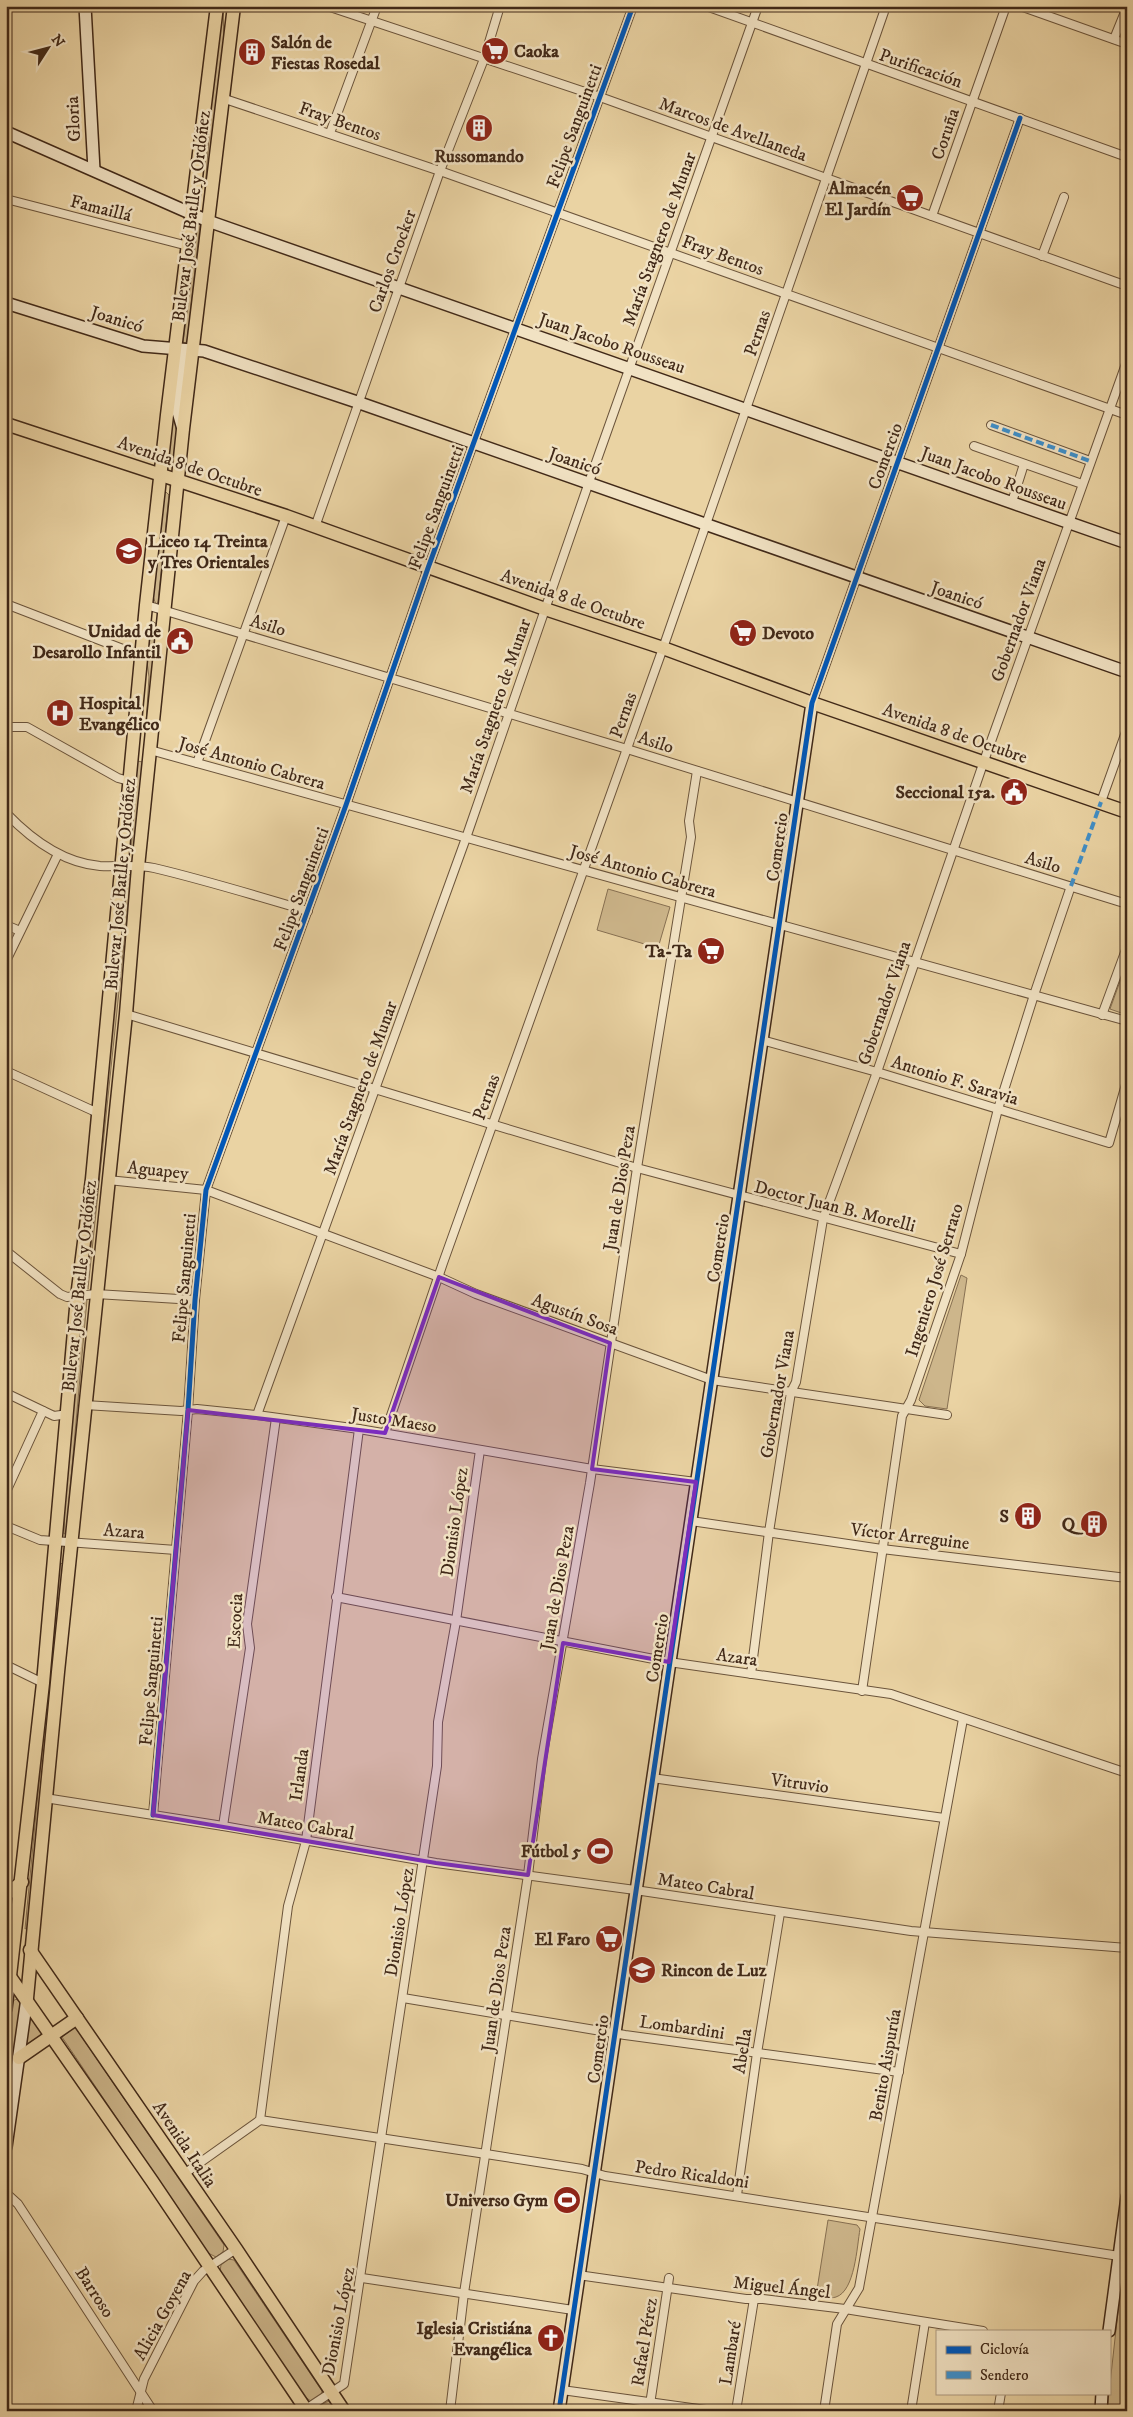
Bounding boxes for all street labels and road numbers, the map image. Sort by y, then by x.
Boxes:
street label: Purificación [876,44,966,94]
street label: Felipe Sanguinetti [542,61,608,191]
street label: Marcos de Avellaneda [656,93,810,167]
street label: Gloria [62,95,86,142]
street label: Fray Bentos [296,98,384,146]
street label: Coruña [927,105,965,163]
street label: Bulevar José Batlle y Ordóñez [168,109,216,323]
street label: María Stagnero de Munar [618,149,702,329]
street label: Famaillá [68,191,134,227]
street label: Carlos Crocker [364,206,422,316]
street label: Fray Bentos [679,231,767,281]
street label: Joanicó [86,301,146,338]
street label: Pernas [740,307,776,359]
street label: Juan Jacobo Rousseau [534,308,688,379]
street label: Comercio [864,420,908,493]
street label: Avenida 8 de Octubre [114,432,265,502]
street label: Felipe Sanguinetti [404,442,470,572]
street label: Joanicó [544,442,604,481]
street label: Juan Jacobo Rousseau [916,442,1070,516]
street label: Gobernador Viana [986,555,1052,685]
street label: Avenida 8 de Octubre [497,565,648,635]
street label: Joanicó [926,576,986,615]
street label: Asilo [247,610,288,642]
street label: María Stagnero de Munar [456,616,536,797]
street label: Pernas [605,689,642,741]
street label: Avenida 8 de Octubre [879,699,1030,769]
street label: Asilo [635,727,677,759]
street label: José Antonio Cabrera [174,732,328,795]
street label: Bulevar José Batlle y Ordóñez [101,777,141,991]
street label: Comercio [762,811,794,883]
street label: Felipe Sanguinetti [269,824,335,954]
street label: José Antonio Cabrera [565,840,719,903]
street label: Asilo [1022,847,1063,879]
street label: Gobernador Viana [853,938,917,1068]
street label: María Stagnero de Munar [319,998,403,1178]
street label: Antonio F. Saravia [888,1051,1021,1111]
street label: Pernas [468,1071,505,1123]
street label: Juan de Dios Peza [599,1124,641,1254]
street label: Aguapey [126,1157,190,1185]
street label: Doctor Juan B. Morelli [752,1176,918,1238]
street label: Bulevar José Batlle y Ordóñez [58,1179,102,1393]
street label: Ingeniero José Serrato [901,1201,969,1360]
street label: Felipe Sanguinetti [168,1212,202,1344]
street label: Comercio [703,1212,735,1284]
street label: Agustín Sosa [528,1289,621,1341]
street label: Gobernador Viana [756,1328,800,1460]
street label: Justo Maeso [348,1403,438,1439]
street label: Dionisio López [436,1466,474,1578]
street label: Víctor Arreguine [848,1519,971,1555]
street label: Azara [103,1520,146,1544]
street label: Juan de Dios Peza [536,1524,580,1654]
street label: Escocia [224,1593,248,1649]
street label: Comercio [642,1612,674,1684]
street label: Felipe Sanguinetti [135,1615,169,1747]
street label: Azara [715,1644,759,1672]
street label: Irlanda [285,1747,315,1803]
street label: Vitruvio [768,1769,831,1799]
street label: Mateo Cabral [256,1807,356,1845]
street label: Dionisio López [381,1866,419,1978]
street label: Mateo Cabral [656,1868,756,1906]
street label: Juan de Dios Peza [477,1925,517,2055]
street label: Benito Aispurúa [865,2007,907,2123]
street label: Lombardini [638,2011,726,2045]
street label: Comercio [583,2013,615,2085]
street label: Abella [729,2026,757,2076]
street label: Avenida Italia [147,2097,221,2192]
street label: Pedro Ricaldoni [633,2156,750,2194]
street label: Barroso [70,2263,119,2322]
street label: Dionisio López [318,2265,360,2377]
street label: Alicia Goyena [129,2266,197,2364]
street label: Miguel Ángel [732,2271,832,2304]
street label: Rafael Pérez [627,2296,663,2388]
street label: Lambaré [715,2319,747,2387]

